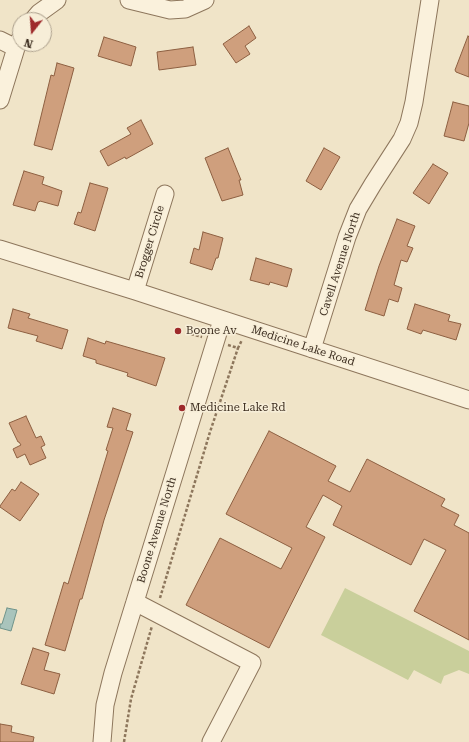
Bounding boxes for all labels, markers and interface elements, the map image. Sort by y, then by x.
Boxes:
north arrow [12,12,52,52]
text: N [23,36,35,50]
street label: Brogger Circle [133,204,167,280]
street label: Cavell Avenue North [317,210,363,318]
street label: Medicine Lake Road [250,323,356,369]
place label: Boone Av [186,324,237,338]
marker: Boone Av [173,326,183,336]
place label: Medicine Lake Rd [190,401,285,415]
marker: Medicine Lake Rd [177,403,187,413]
street label: Boone Avenue North [135,475,179,585]

